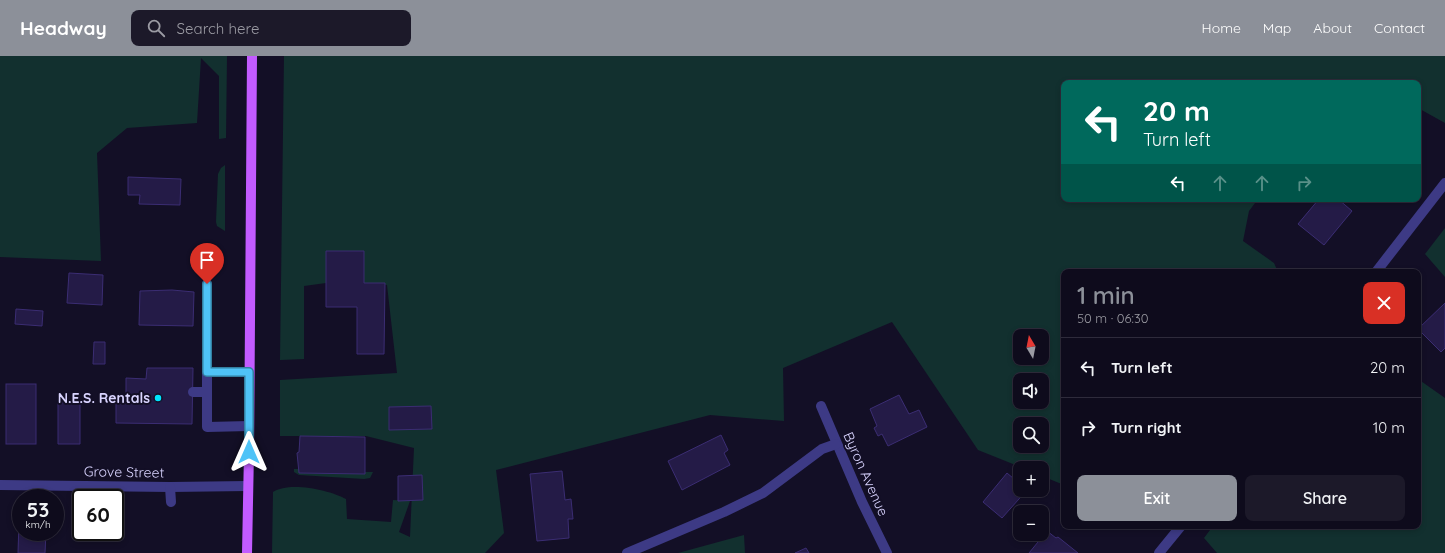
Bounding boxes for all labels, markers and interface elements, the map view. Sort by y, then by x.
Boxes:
search box [131,10,411,46]
text: Headway [20,16,107,40]
icon: search [145,17,167,39]
text: Search here [177,19,259,38]
text: Home [1202,19,1241,37]
text: Map [1263,19,1291,37]
text: About [1313,19,1352,37]
text: Contact [1374,19,1425,37]
text: 20 m [1143,93,1210,128]
icon: left [1077,96,1129,148]
text: Turn left [1143,128,1211,151]
icon: left [1167,172,1189,194]
icon: ahead [1209,172,1231,194]
icon: ahead [1251,172,1273,194]
icon: right [1293,172,1315,194]
pin [190,243,224,284]
icon: arrive [196,249,218,271]
text: 1 min [1077,280,1135,310]
button: close [1363,282,1405,324]
text: 50 m · 06:30 [1077,310,1149,326]
north arrow [1013,329,1049,365]
map controls [1013,329,1049,541]
icon: left [1077,357,1099,379]
text: Turn left [1111,358,1173,377]
text: 20 m [1370,358,1405,377]
button: sound [1013,373,1049,409]
place label: N.E.S. Rentals [58,389,150,407]
marker: N.E.S. Rentals [153,393,163,403]
button: search [1013,417,1049,453]
icon: right [1077,417,1099,439]
text: Turn right [1111,418,1182,437]
text: 10 m [1373,418,1405,437]
street label: Byron Avenue [839,429,893,519]
position arrow [228,431,270,473]
button: + [1013,461,1049,497]
street label: Grove Street [84,462,165,482]
button: Exit [1077,475,1237,521]
button: Share [1245,475,1405,521]
speed limit sign: 60 [72,489,124,541]
text: 53 [27,497,49,522]
button: − [1013,505,1049,541]
text: km/h [25,518,51,531]

